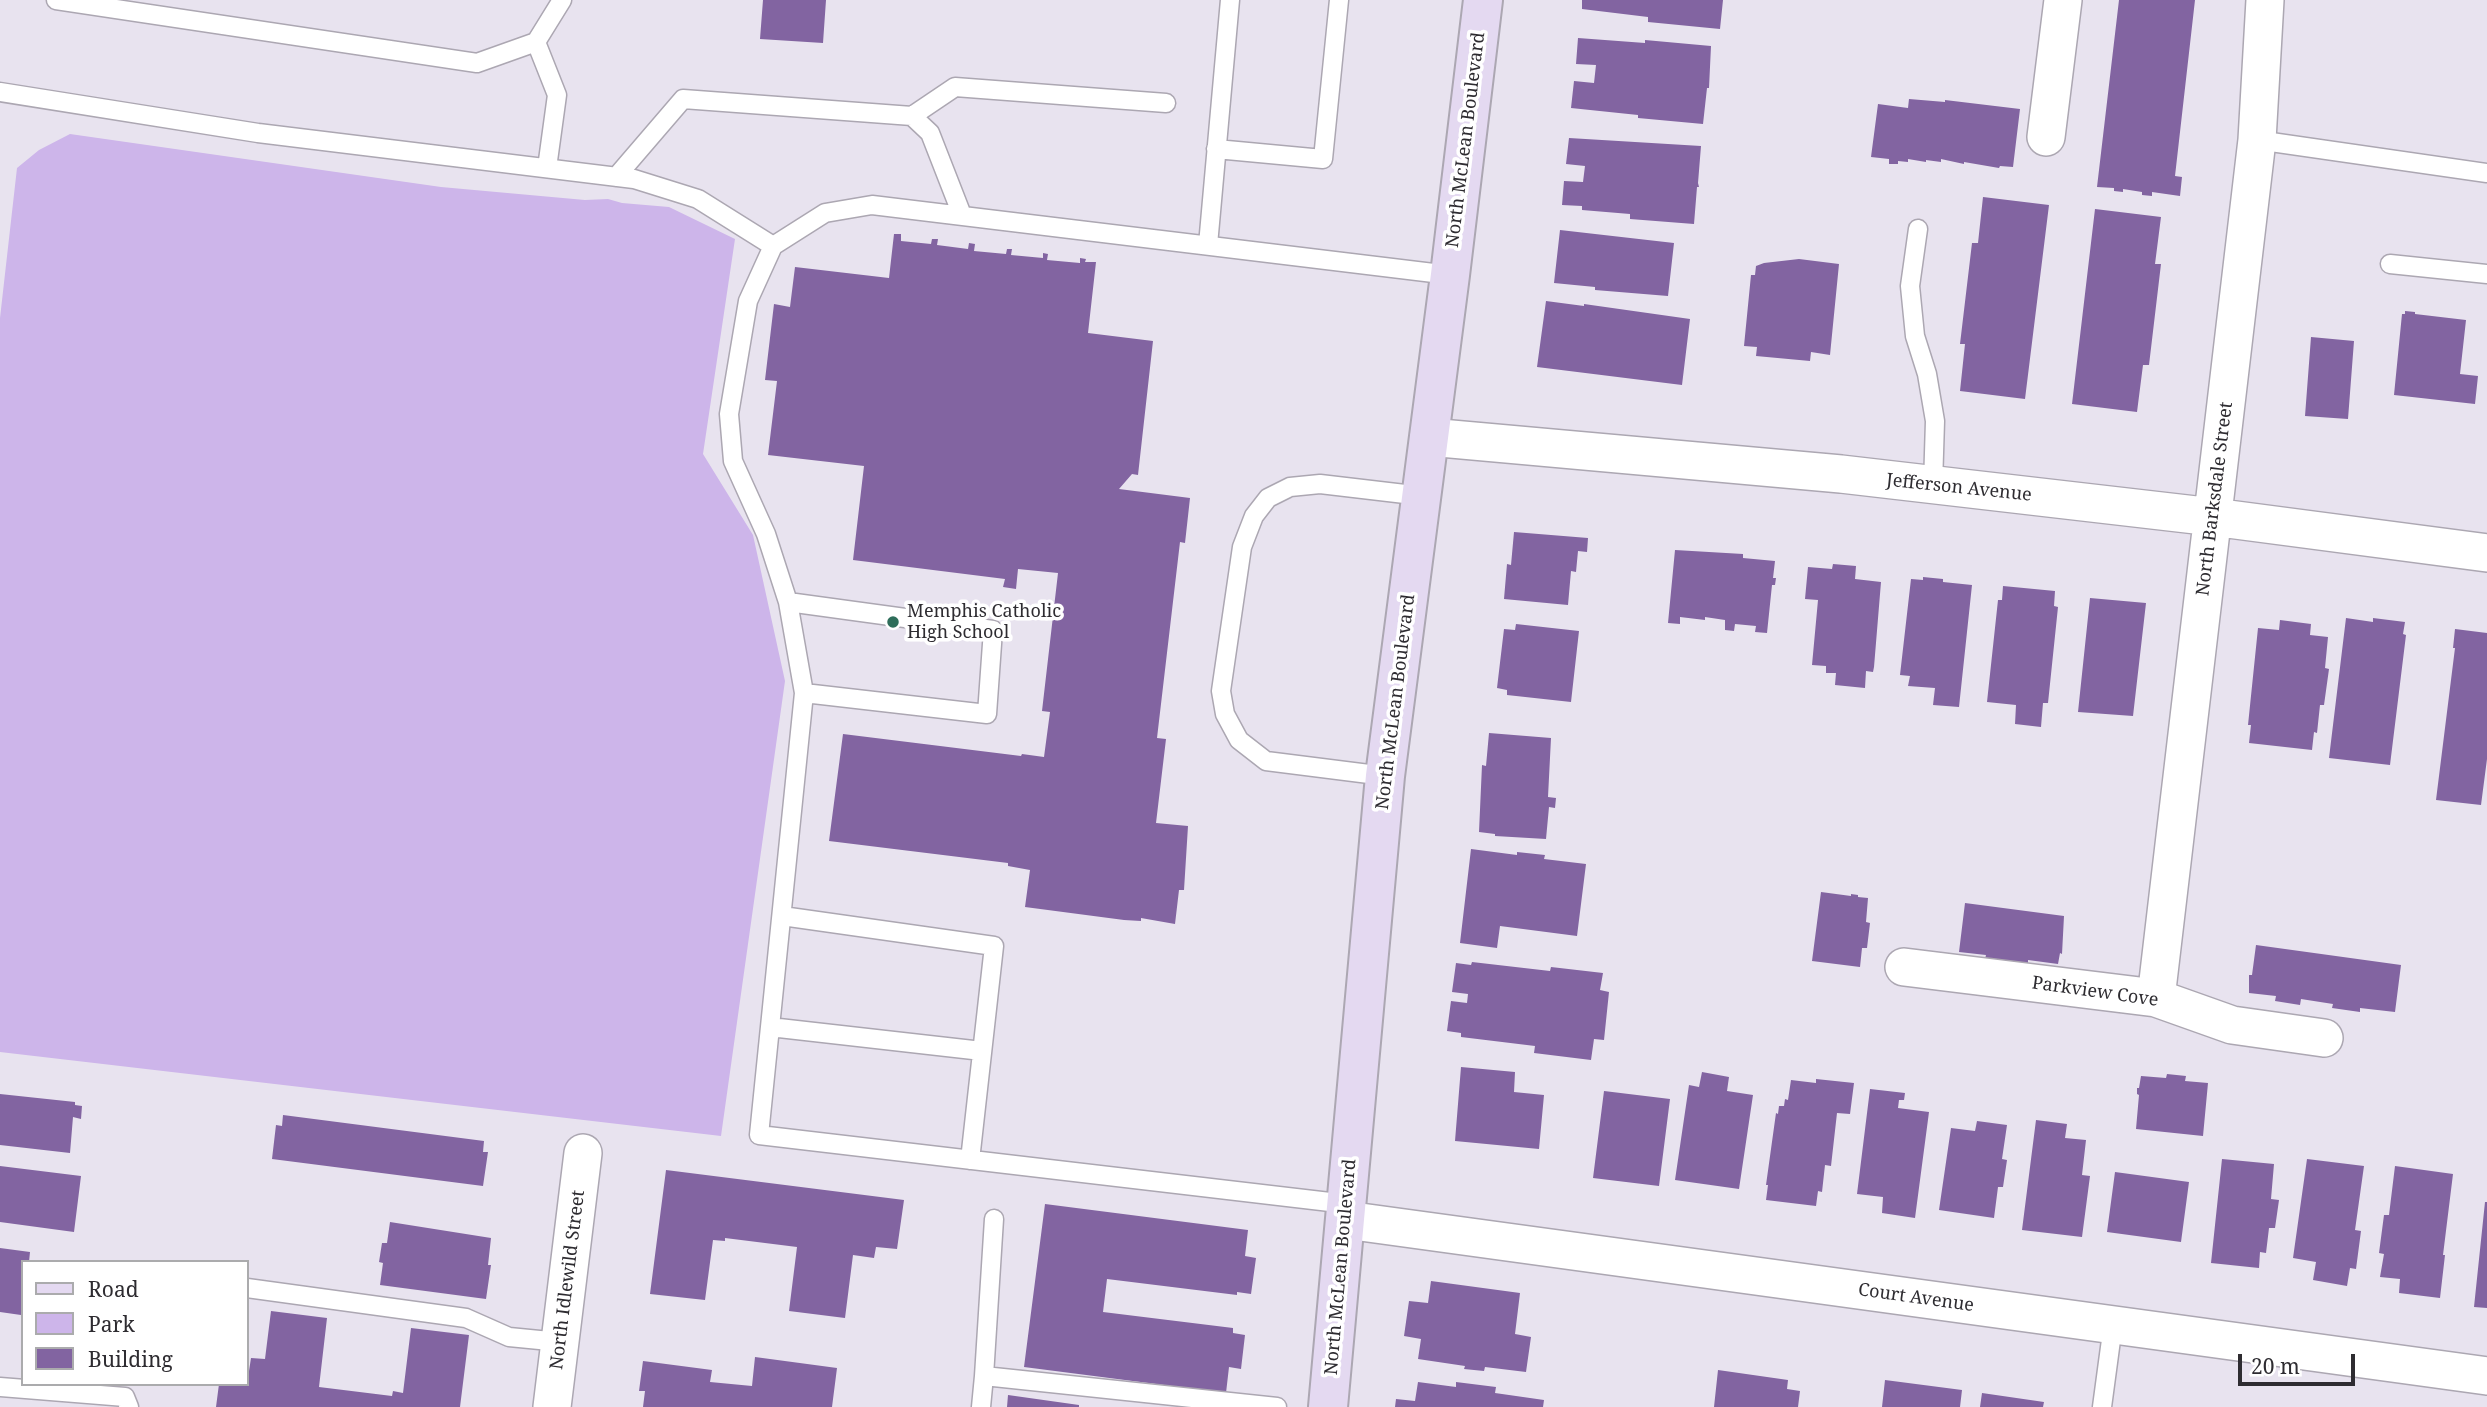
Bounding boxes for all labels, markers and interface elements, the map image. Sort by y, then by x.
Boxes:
street label: North McLean Boulevard [1442,31,1490,249]
street label: North Barksdale Street [2192,401,2238,597]
street label: Jefferson Avenue [1885,470,2033,506]
street label: North McLean Boulevard [1372,593,1420,811]
place label: Memphis Catholic High School [907,601,1061,644]
marker: Memphis Catholic High School [885,614,901,630]
street label: Parkview Cove [2030,972,2160,1012]
street label: North McLean Boulevard [1321,1158,1361,1376]
street label: North Idlewild Street [546,1189,590,1371]
legend [21,1260,248,1386]
text: Road [88,1275,139,1303]
street label: Court Avenue [1857,1279,1975,1317]
text: Park [88,1310,135,1338]
scale bar [2242,1340,2359,1384]
text: Building [88,1345,173,1373]
text: 20 m [2251,1352,2300,1380]

